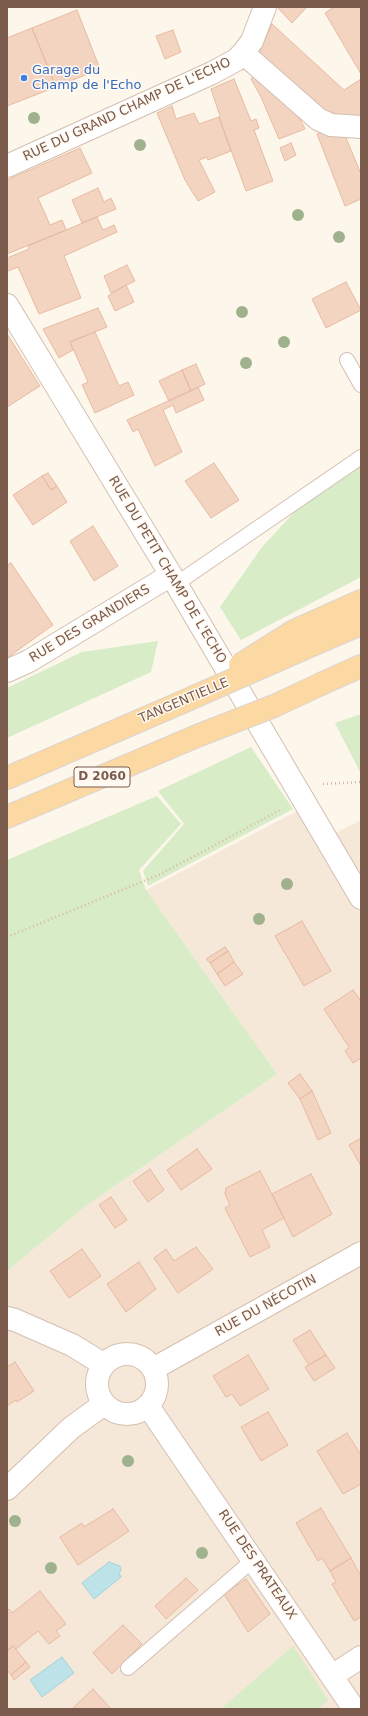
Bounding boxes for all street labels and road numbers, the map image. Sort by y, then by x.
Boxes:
street label: RUE DU GRAND CHAMP DE L'ECHO [21,55,233,165]
street label: RUE DU PETIT CHAMP DE L'ECHO [105,473,229,667]
street label: RUE DES GRANDIERS [27,582,153,666]
street label: TANGENTIELLE [137,675,231,727]
road number: D 2060 [74,767,130,787]
street label: RUE DU NÉCOTIN [213,1272,319,1340]
street label: RUE DES PRATEAUX [214,1507,300,1623]

